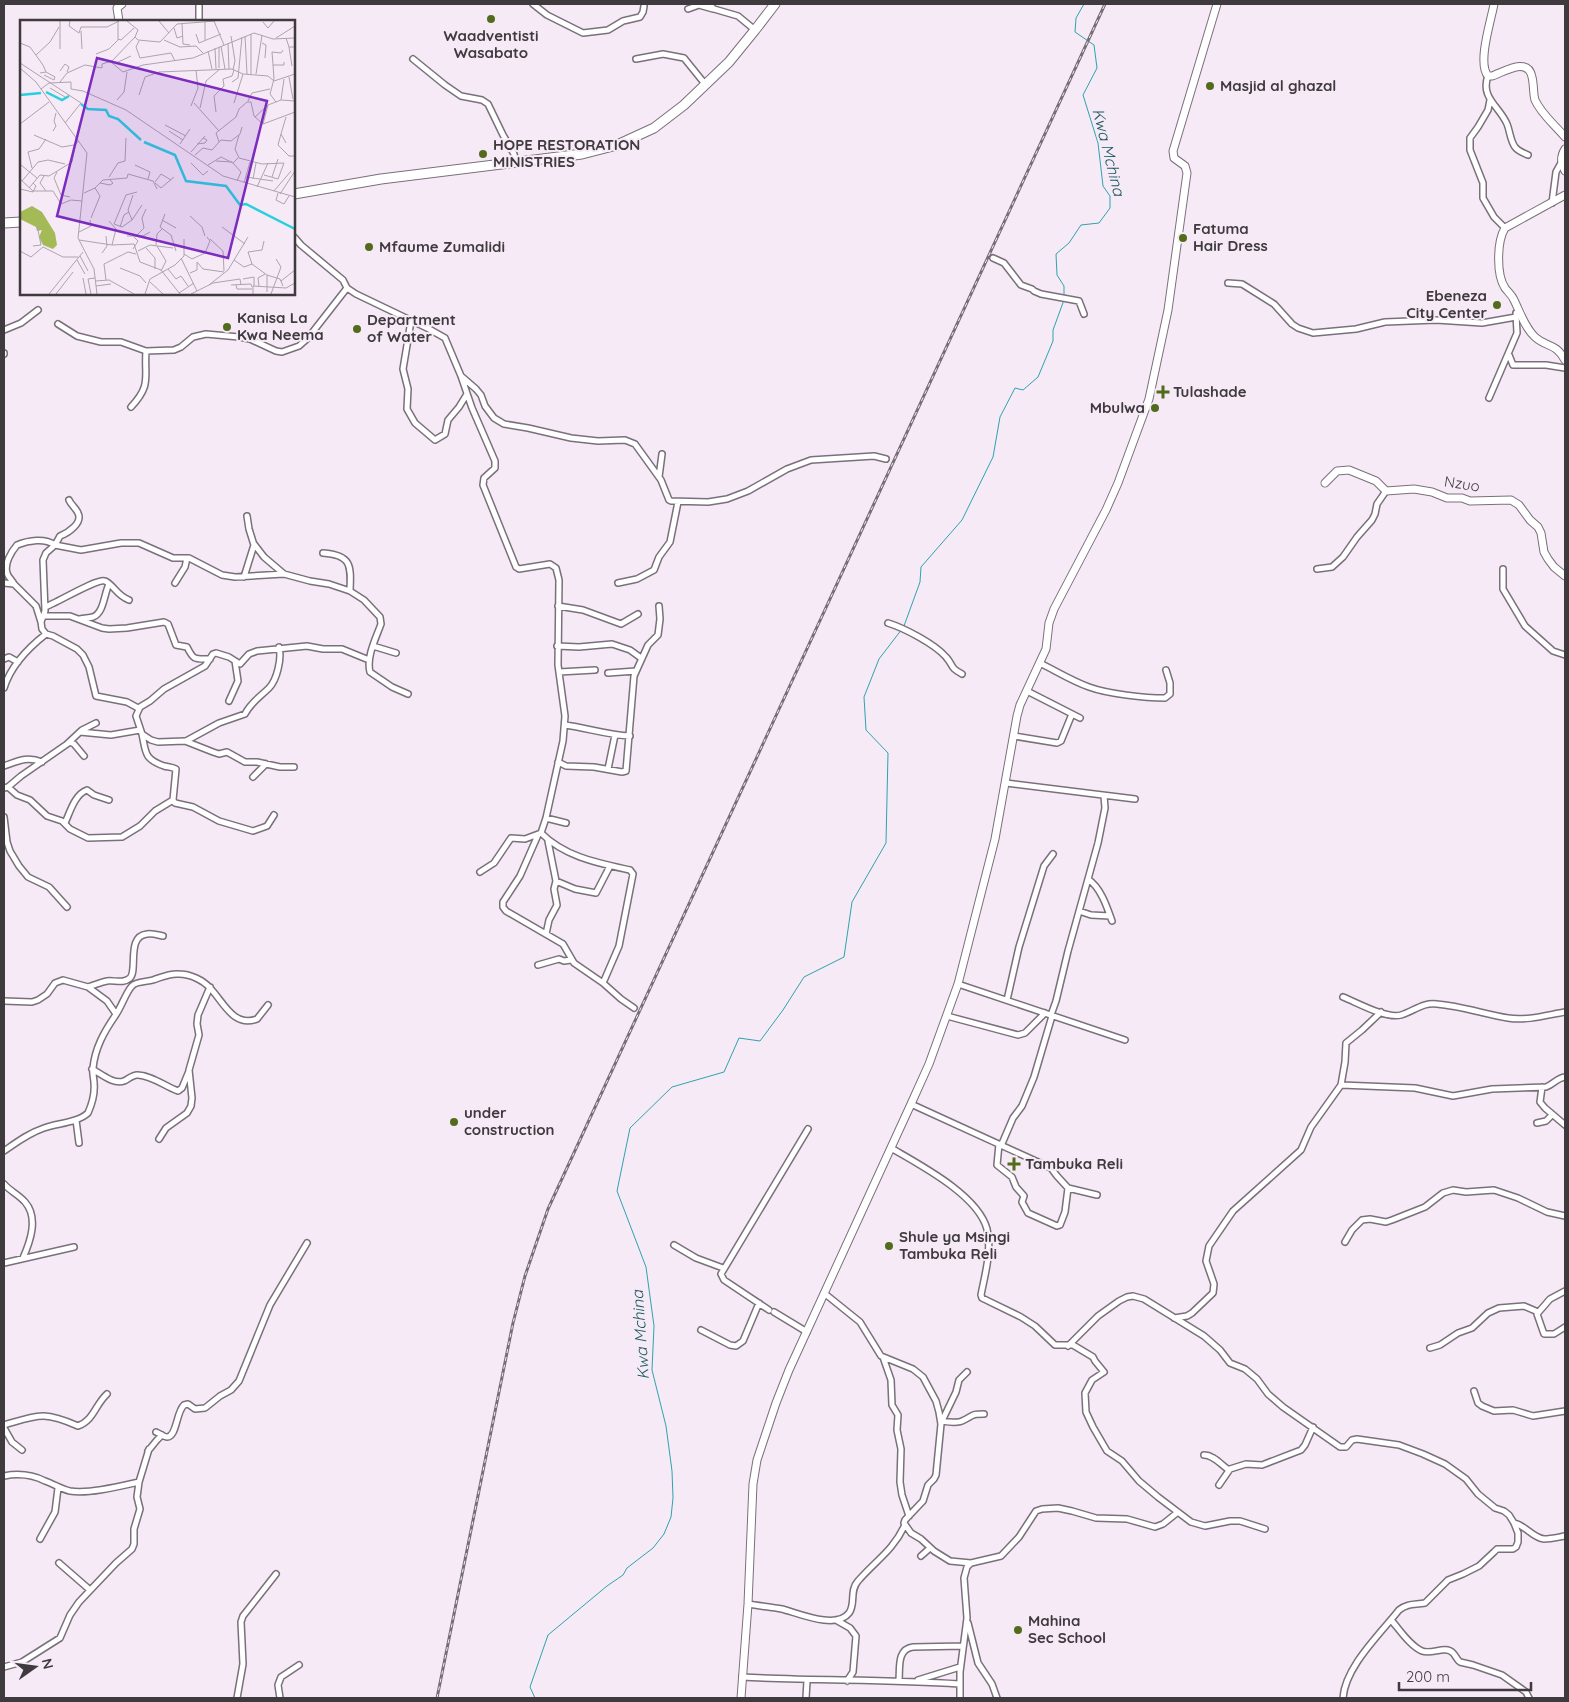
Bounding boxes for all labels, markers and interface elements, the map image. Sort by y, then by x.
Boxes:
marker: Waadventisti Wasabato [485,13,497,25]
inset map [20,20,295,295]
place label: Waadventisti Wasabato [443,26,539,62]
place label: Masjid al ghazal [1220,76,1336,95]
marker: Masjid al ghazal [1204,80,1216,92]
water label: Kwa Mchina [1088,106,1130,199]
place label: HOPE RESTORATION MINISTRIES [493,135,640,171]
marker: HOPE RESTORATION MINISTRIES [477,148,489,160]
place label: Fatuma Hair Dress [1193,219,1268,255]
marker: Fatuma Hair Dress [1177,232,1189,244]
place label: Mfaume Zumalidi [379,237,505,256]
marker: Mfaume Zumalidi [363,241,375,253]
place label: Ebeneza City Center [1406,286,1487,322]
marker: Ebeneza City Center [1491,299,1503,311]
place label: Kanisa La Kwa Neema [237,308,324,344]
place label: Department of Water [367,310,456,346]
marker: Kanisa La Kwa Neema [221,321,233,333]
marker: Department of Water [351,323,363,335]
place label: Tulashade [1173,382,1247,401]
marker: Tulashade [1157,386,1169,398]
place label: Mbulwa [1090,398,1145,417]
marker: Mbulwa [1149,402,1161,414]
street label: Nzuo [1443,471,1481,496]
place label: under construction [464,1103,555,1139]
marker: under construction [448,1116,460,1128]
place label: Tambuka Reli [1025,1154,1123,1173]
marker: Tambuka Reli [1007,1157,1021,1171]
place label: Shule ya Msingi Tambuka Reli [899,1227,1010,1263]
marker: Shule ya Msingi Tambuka Reli [883,1240,895,1252]
water label: Kwa Mchina [627,1288,653,1380]
place label: Mahina Sec School [1028,1611,1106,1647]
marker: Mahina Sec School [1012,1624,1024,1636]
north arrow [10,1642,60,1692]
text: N [38,1657,58,1671]
scale bar [1399,1660,1532,1692]
text: 200 m [1406,1667,1450,1686]

